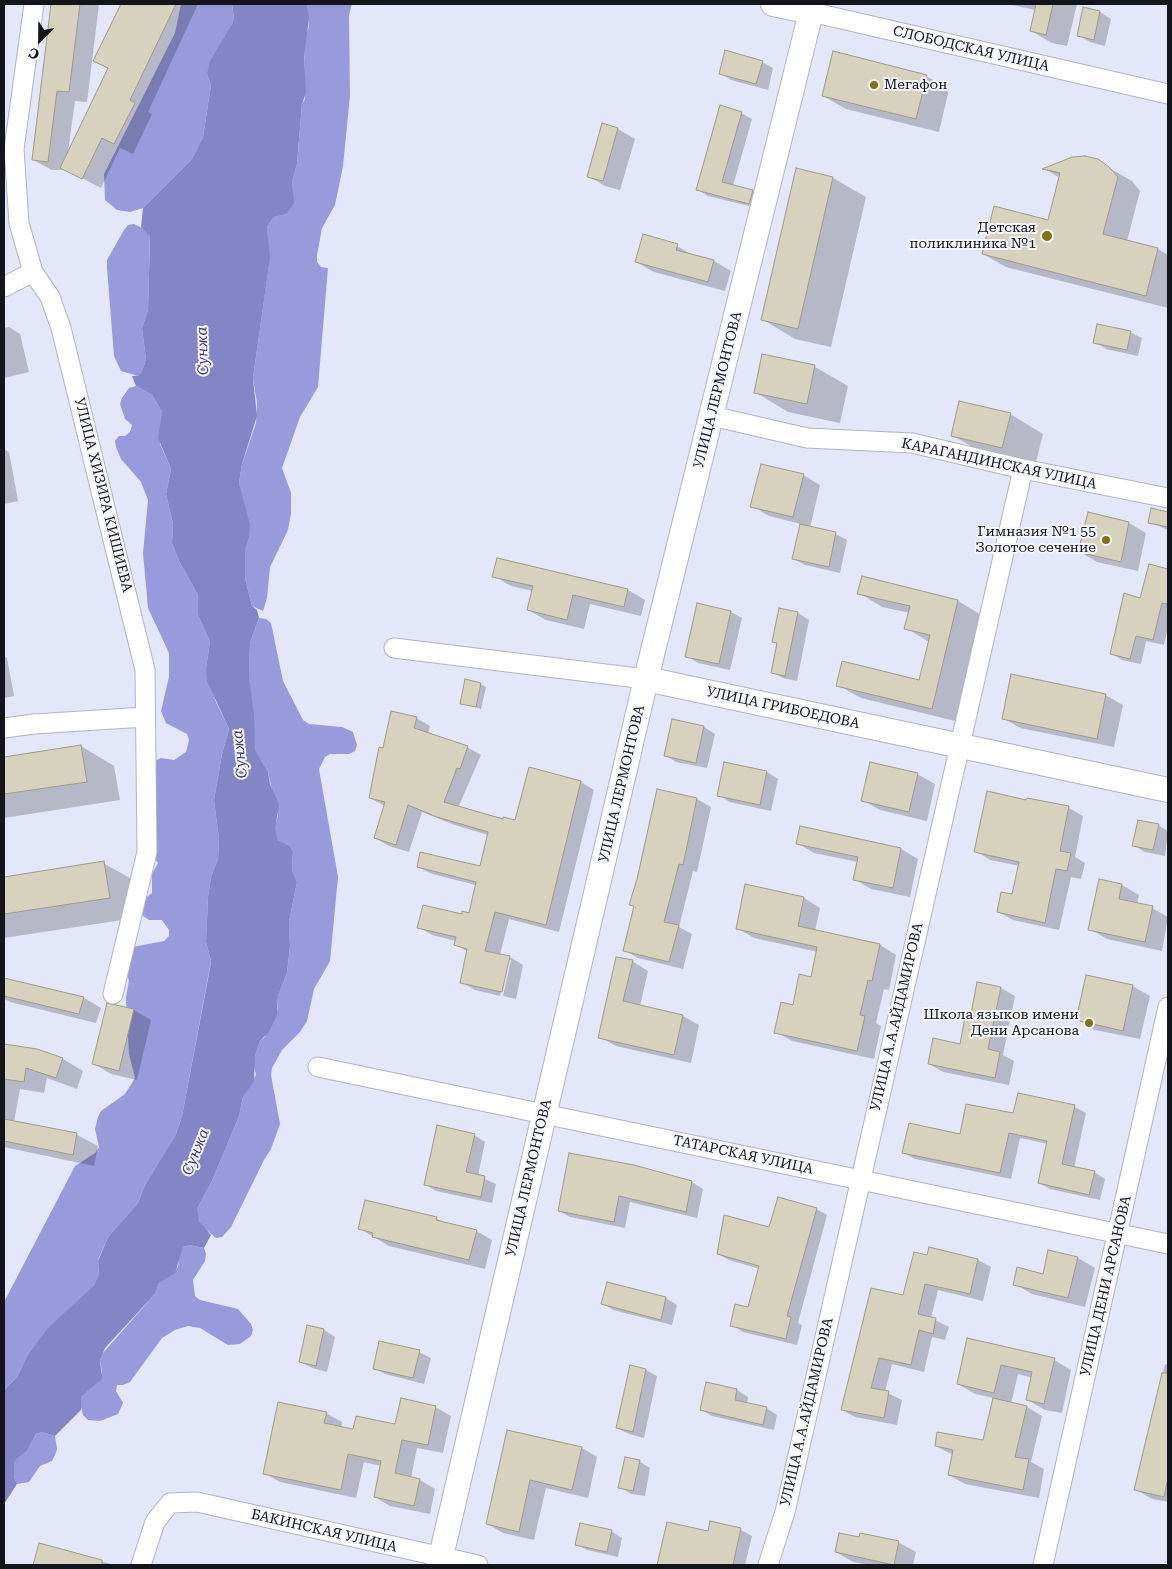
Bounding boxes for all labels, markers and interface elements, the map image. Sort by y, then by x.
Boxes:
north arrow [15,15,65,65]
street label: СЛОБОДСКАЯ УЛИЦА [891,23,1051,75]
text: С [26,45,42,63]
place label: Мегафон [884,77,947,93]
marker: Мегафон [868,79,880,91]
place label: Детская поликлиника №1 [909,220,1036,252]
marker: Детская поликлиника №1 [1040,229,1054,243]
street label: УЛИЦА ЛЕРМОНТОВА [690,310,746,470]
water label: Сунжа [193,326,213,376]
street label: УЛИЦА ХИЗИРА КИШИЕВА [71,396,135,594]
street label: КАРАГАНДИНСКАЯ УЛИЦА [900,435,1098,493]
place label: Гимназия №1 55 Золотое сечение [975,524,1096,556]
marker: Гимназия №1 55 Золотое сечение [1100,534,1112,546]
street label: УЛИЦА ГРИБОЕДОВА [705,684,861,732]
street label: УЛИЦА ЛЕРМОНТОВА [596,704,648,864]
water label: Сунжа [229,729,251,779]
street label: УЛИЦА А.А.АЙДАМИРОВА [867,921,927,1113]
place label: Школа языков имени Дени Арсанова [924,1007,1079,1040]
marker: Школа языков имени Дени Арсанова [1083,1017,1095,1029]
street label: УЛИЦА ЛЕРМОНТОВА [503,1098,555,1258]
water label: Сунжа [179,1126,213,1178]
street label: ТАТАРСКАЯ УЛИЦА [671,1132,815,1178]
street label: УЛИЦА ДЕНИ АРСАНОВА [1077,1194,1135,1378]
street label: УЛИЦА А.А.АЙДАМИРОВА [777,1316,837,1508]
street label: БАКИНСКАЯ УЛИЦА [249,1506,399,1556]

